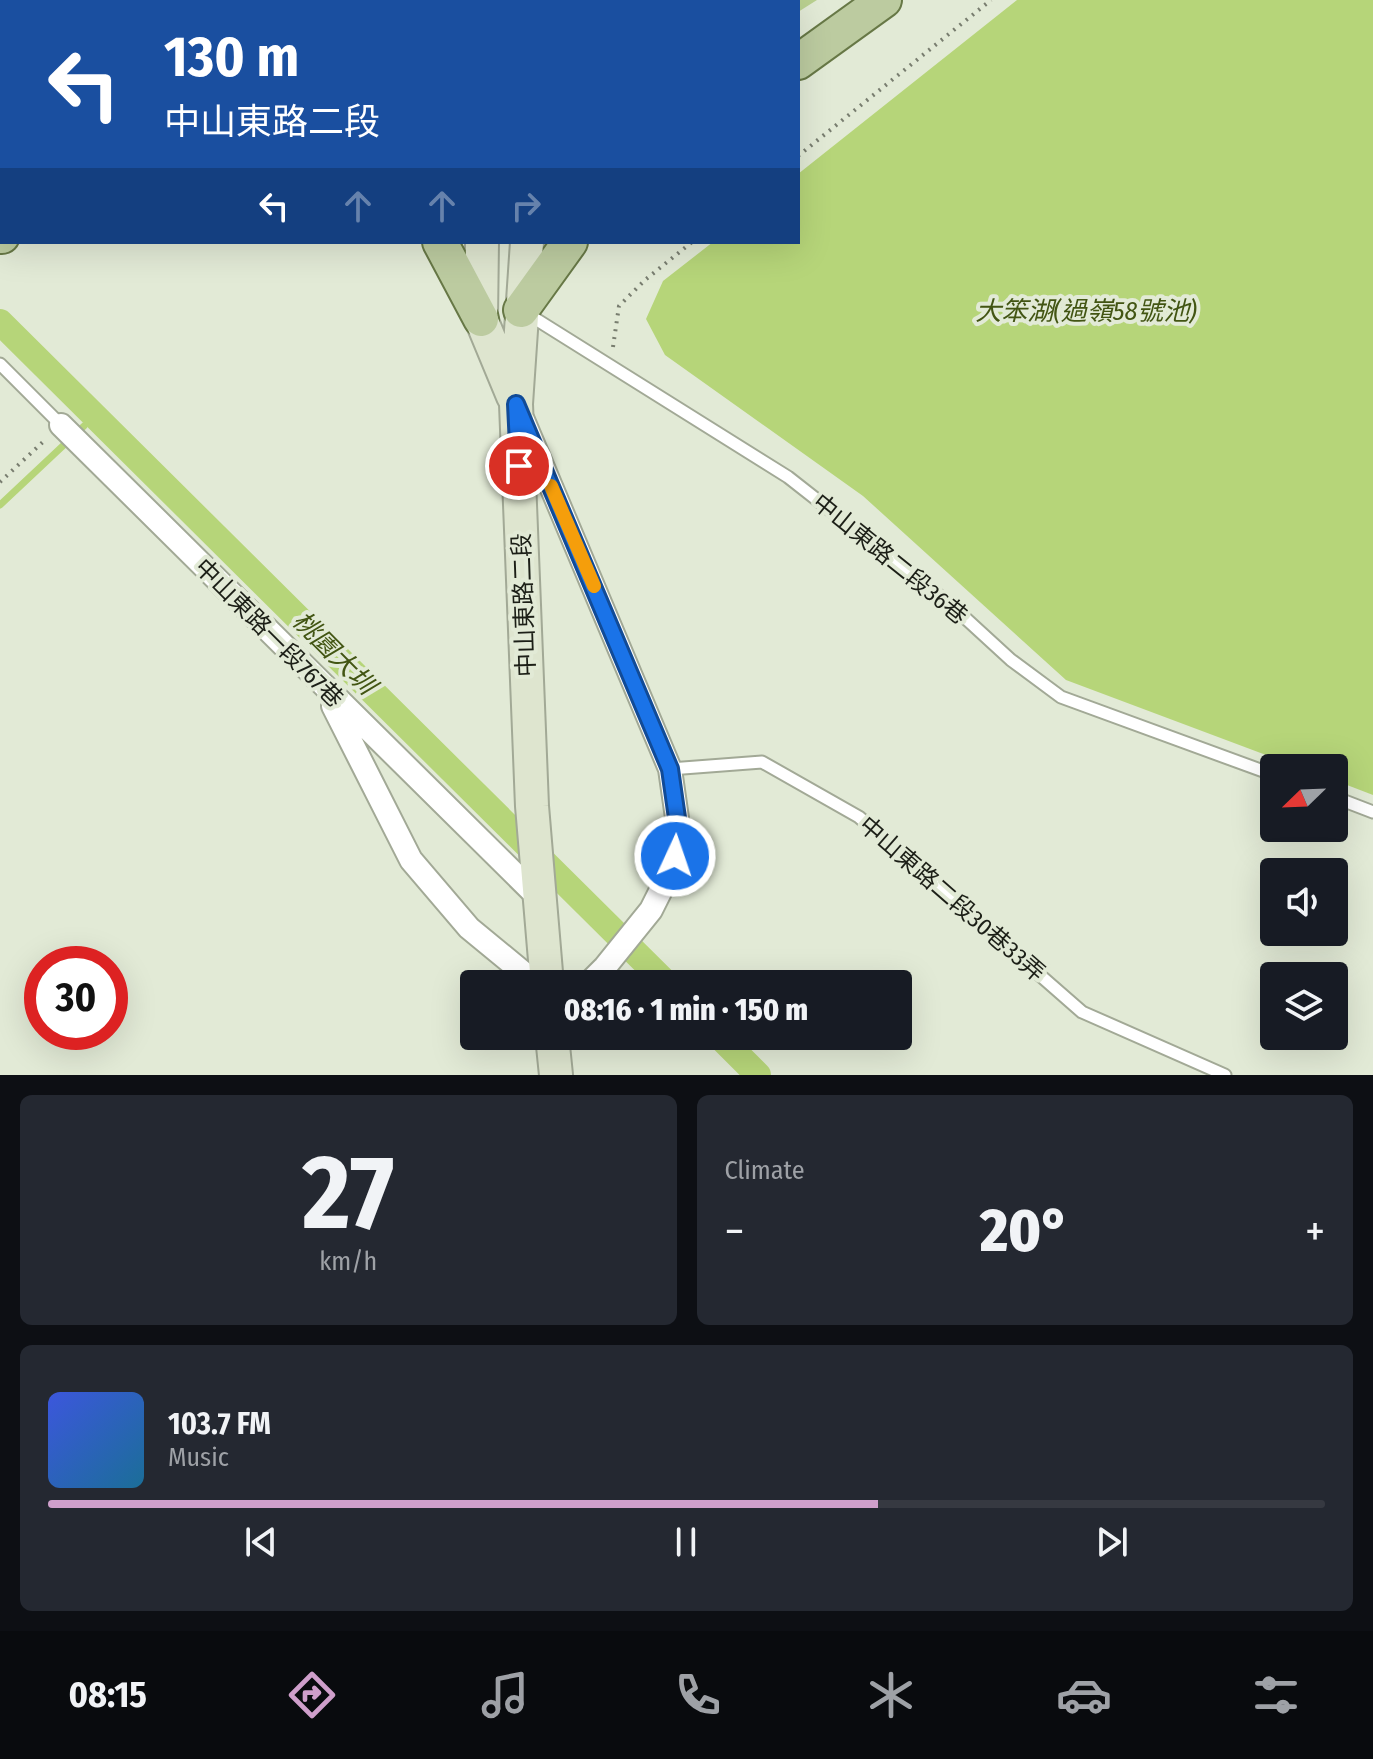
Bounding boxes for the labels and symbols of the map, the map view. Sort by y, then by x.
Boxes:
water label: 大笨湖(過嶺58號池) [975,296,1197,327]
pin [485,432,553,500]
street label: 中山東路二段36巷 [807,488,973,630]
street label: 中山東路二段 [507,533,541,677]
street label: 中山東路一段767巷 [189,553,349,713]
water label: 桃園大圳 [286,605,385,704]
north arrow [1260,754,1348,842]
street label: 中山東路二段30巷33弄 [853,811,1051,987]
position arrow [633,814,717,898]
speed limit sign: 30 [24,946,128,1050]

